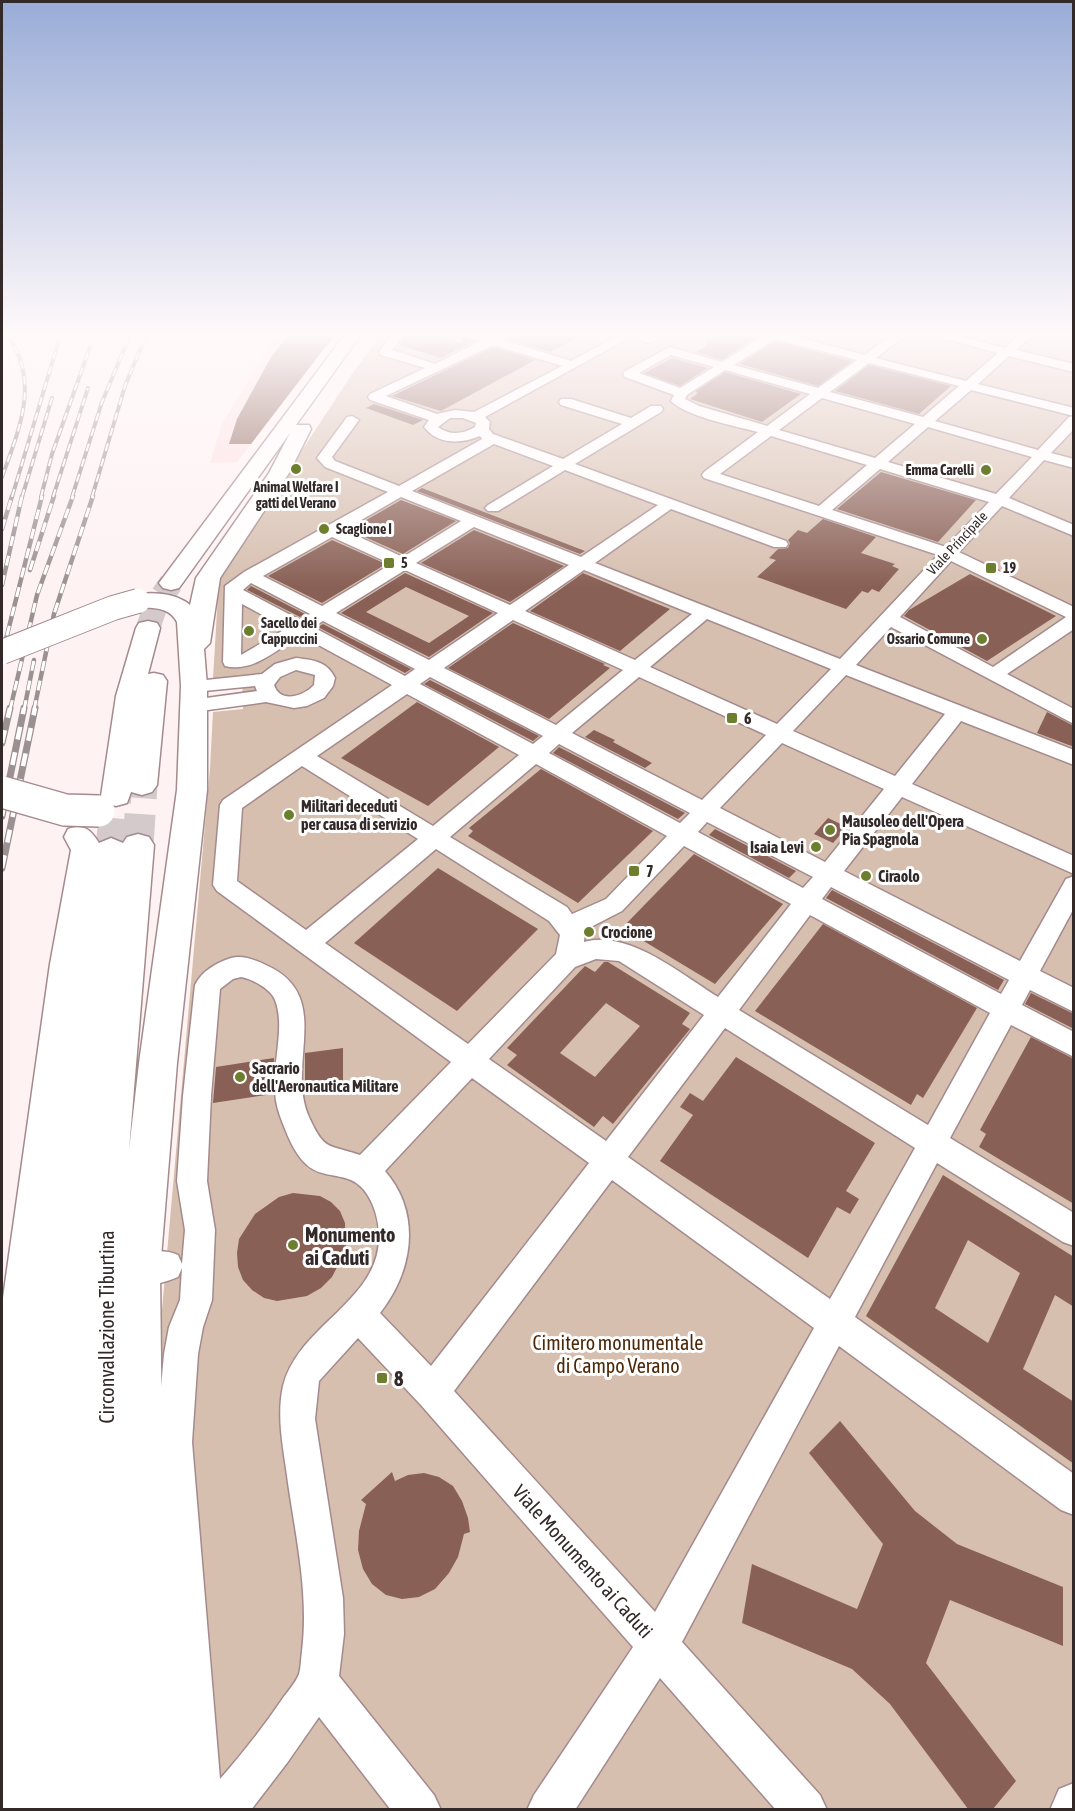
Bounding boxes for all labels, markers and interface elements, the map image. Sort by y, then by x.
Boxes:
marker: Animal Welfare I gatti del Verano [289,462,303,476]
place label: Emma Carelli [906,462,974,478]
marker: Emma Carelli [979,463,993,477]
place label: Animal Welfare I gatti del Verano [252,479,339,511]
street label: Viale Principale [924,508,990,578]
place label: Scaglione I [336,521,392,537]
marker: Scaglione I [317,522,331,536]
place label: 5 [401,555,408,571]
marker: 5 [382,556,396,570]
place label: 19 [1003,560,1017,576]
marker: 19 [984,561,998,575]
place label: Sacello dei Cappuccini [261,615,317,647]
marker: Sacello dei Cappuccini [242,624,256,638]
place label: Ossario Comune [887,631,970,647]
marker: Ossario Comune [975,632,989,646]
place label: 6 [744,709,752,727]
marker: 6 [725,711,739,725]
place label: Militari deceduti per causa di servizio [301,797,418,833]
marker: Militari deceduti per causa di servizio [282,808,296,822]
place label: Mausoleo dell'Opera Pia Spagnola [842,812,964,848]
marker: Mausoleo dell'Opera Pia Spagnola [823,823,837,837]
place label: Isaia Levi [750,838,804,856]
marker: Isaia Levi [809,840,823,854]
place label: 7 [646,862,654,880]
marker: 7 [627,864,641,878]
place label: Ciraolo [878,867,920,885]
marker: Ciraolo [859,869,873,883]
place label: Crocione [601,923,653,941]
marker: Crocione [582,925,596,939]
place label: Sacrario dell'Aeronautica Militare [252,1059,398,1095]
marker: Sacrario dell'Aeronautica Militare [233,1070,247,1084]
place label: Monumento ai Caduti [305,1223,395,1269]
street label: Circonvallazione Tiburtina [95,1230,118,1424]
marker: Monumento ai Caduti [286,1238,300,1252]
park label: Cimitero monumentale di Campo Verano [533,1331,703,1377]
place label: 8 [394,1367,404,1390]
marker: 8 [375,1371,389,1385]
street label: Viale Monumento ai Caduti [508,1480,658,1642]

